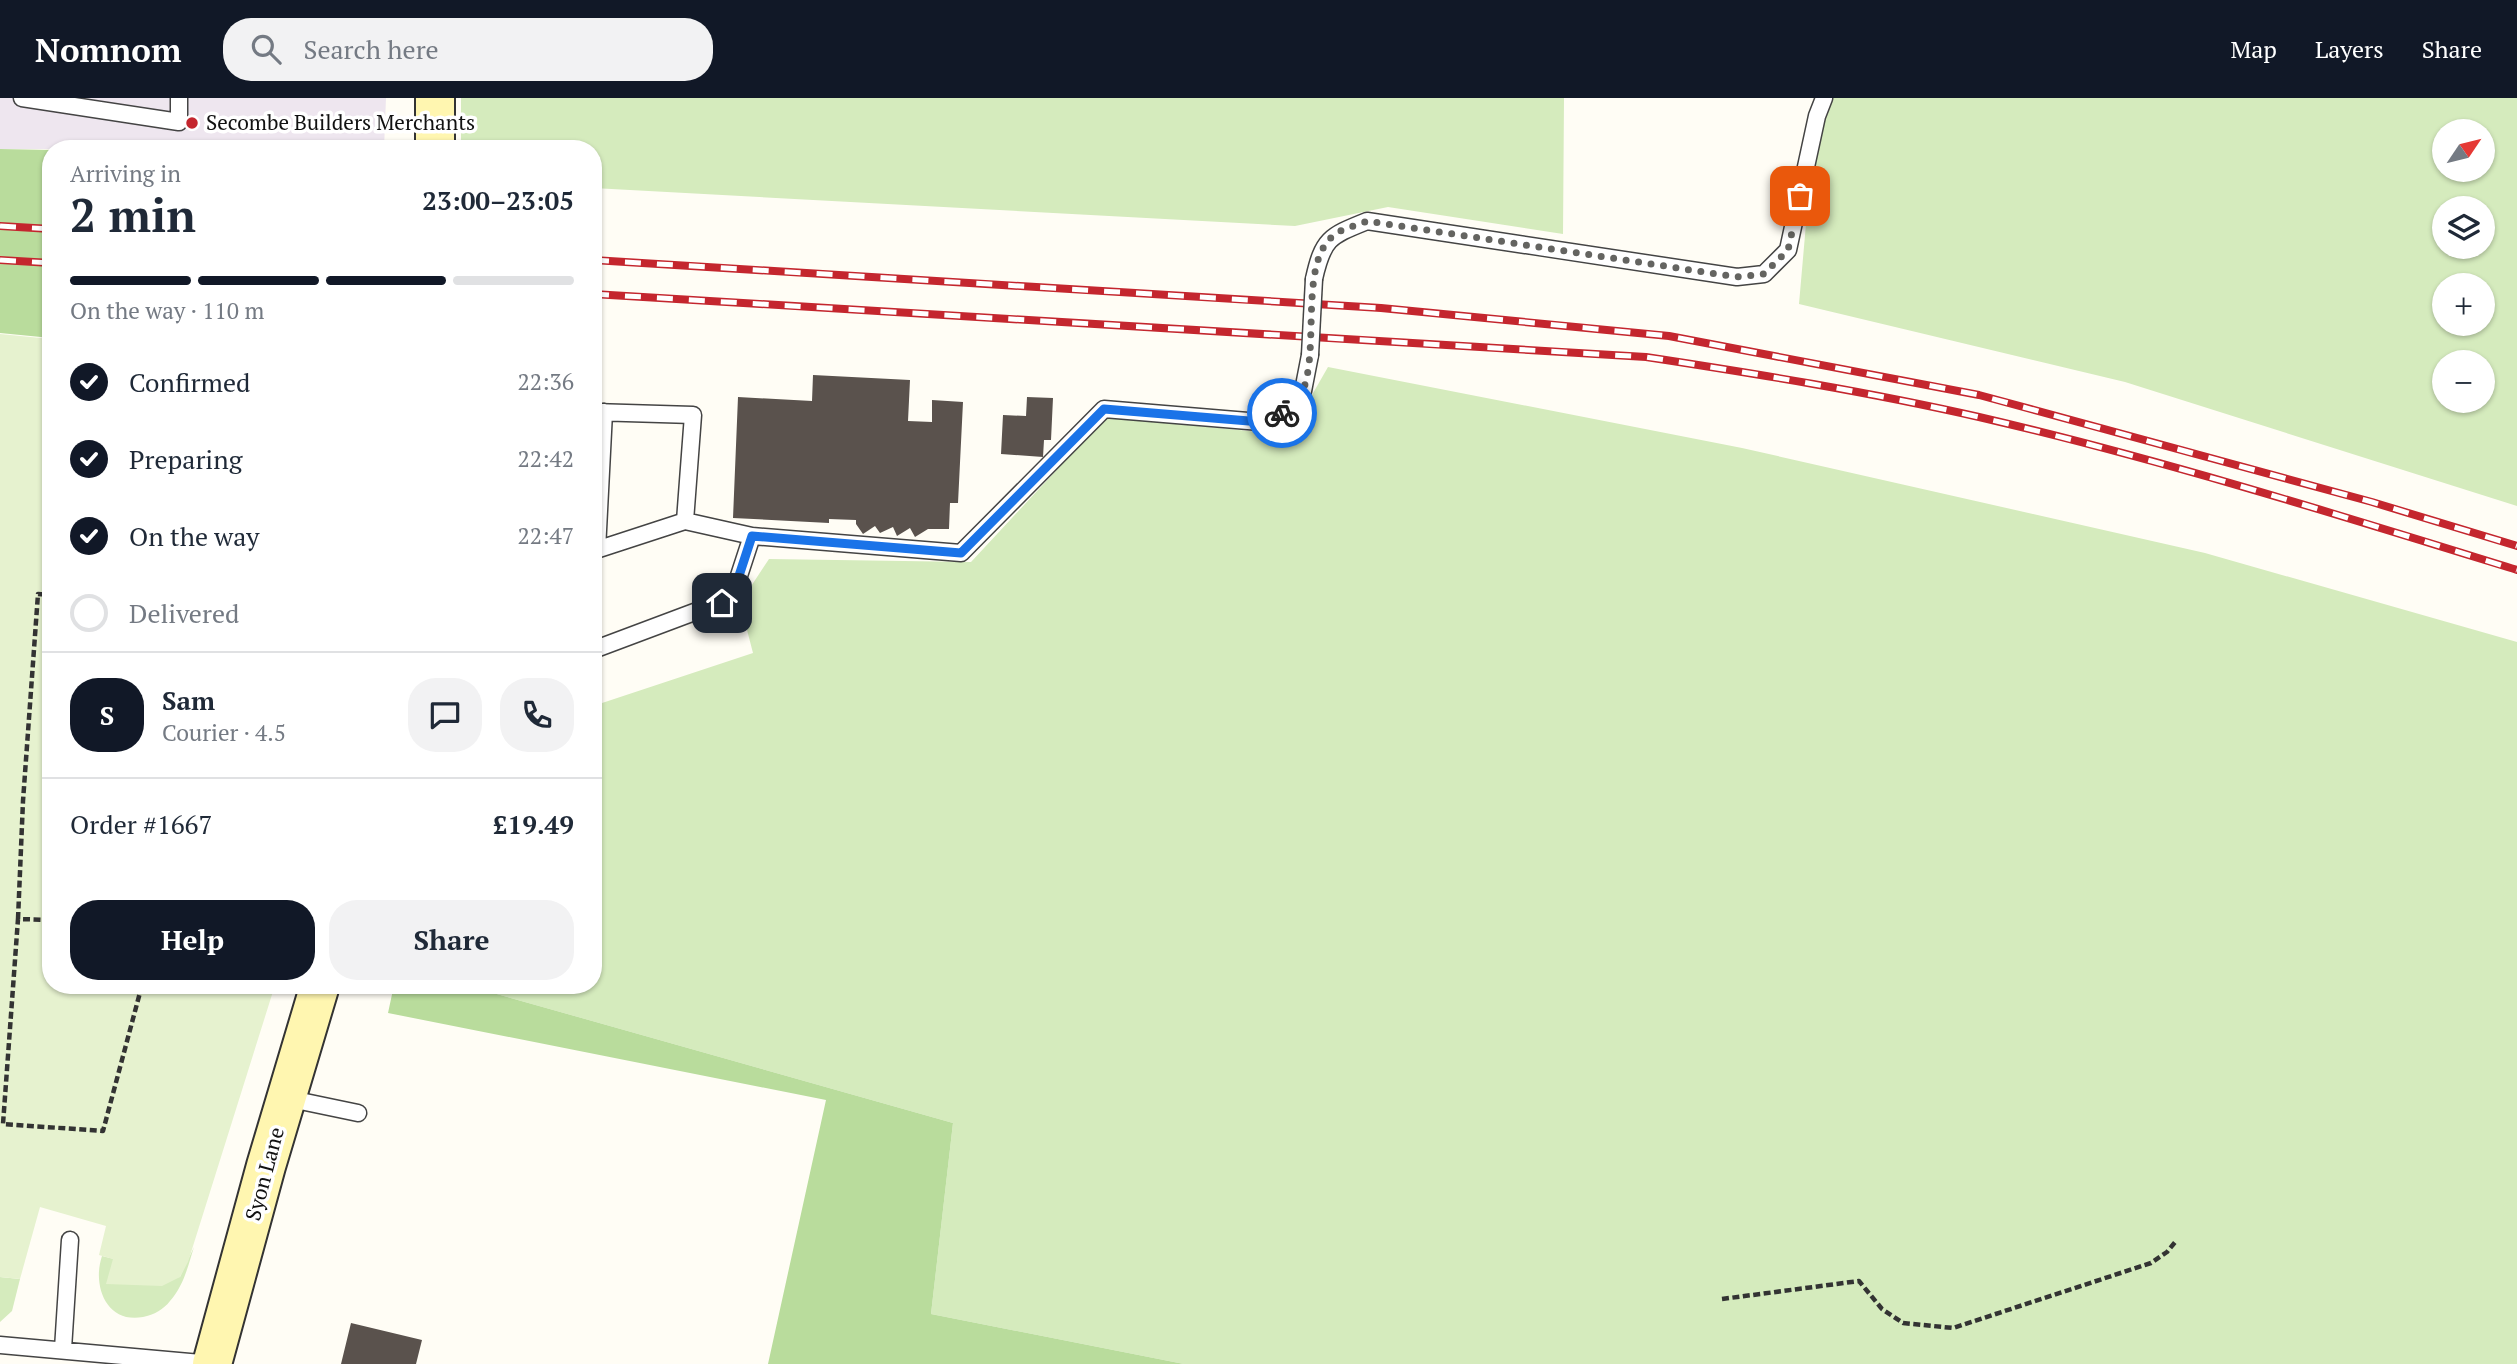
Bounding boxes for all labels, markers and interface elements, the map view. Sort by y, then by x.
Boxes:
search box [223,18,713,81]
text: Nomnom [35,28,181,71]
icon: search [247,30,285,68]
text: Search here [303,32,439,66]
text: Map [2230,33,2277,65]
text: Layers [2315,33,2384,65]
text: Share [2422,33,2482,65]
place label: Secombe Builders Merchants [206,108,475,136]
marker: Secombe Builders Merchants [184,115,200,131]
north arrow [2432,119,2496,182]
map controls [2432,119,2495,413]
text: Arriving in [70,158,181,189]
pin [1770,166,1830,226]
icon: bag [1781,177,1819,215]
text: 23:00–23:05 [422,183,574,217]
text: 2 min [70,184,196,245]
button: layers [2432,196,2495,259]
button: + [2432,273,2495,336]
text: On the way · 110 m [70,295,264,326]
button: − [2432,350,2495,413]
icon: check [70,363,108,401]
text: Confirmed [129,365,250,399]
text: 22:36 [517,366,574,397]
courier [1247,378,1317,448]
icon: bike [1263,394,1301,432]
icon: check [70,440,108,478]
text: Preparing [129,442,242,476]
text: 22:42 [517,443,574,474]
icon: check [70,517,108,555]
text: On the way [129,519,260,553]
text: 22:47 [517,520,574,551]
pin [692,573,752,633]
icon: home [703,584,741,622]
text: Delivered [129,596,239,630]
button: chat [408,678,482,752]
button: phone [500,678,574,752]
text: Sam [162,683,215,717]
text: S [100,698,114,732]
text: Courier · 4.5 [162,717,286,748]
text: Order #1667 [70,807,212,841]
text: £19.49 [493,807,574,841]
button: Help [70,900,315,980]
button: Share [329,900,574,980]
street label: Syon Lane [238,1124,290,1224]

